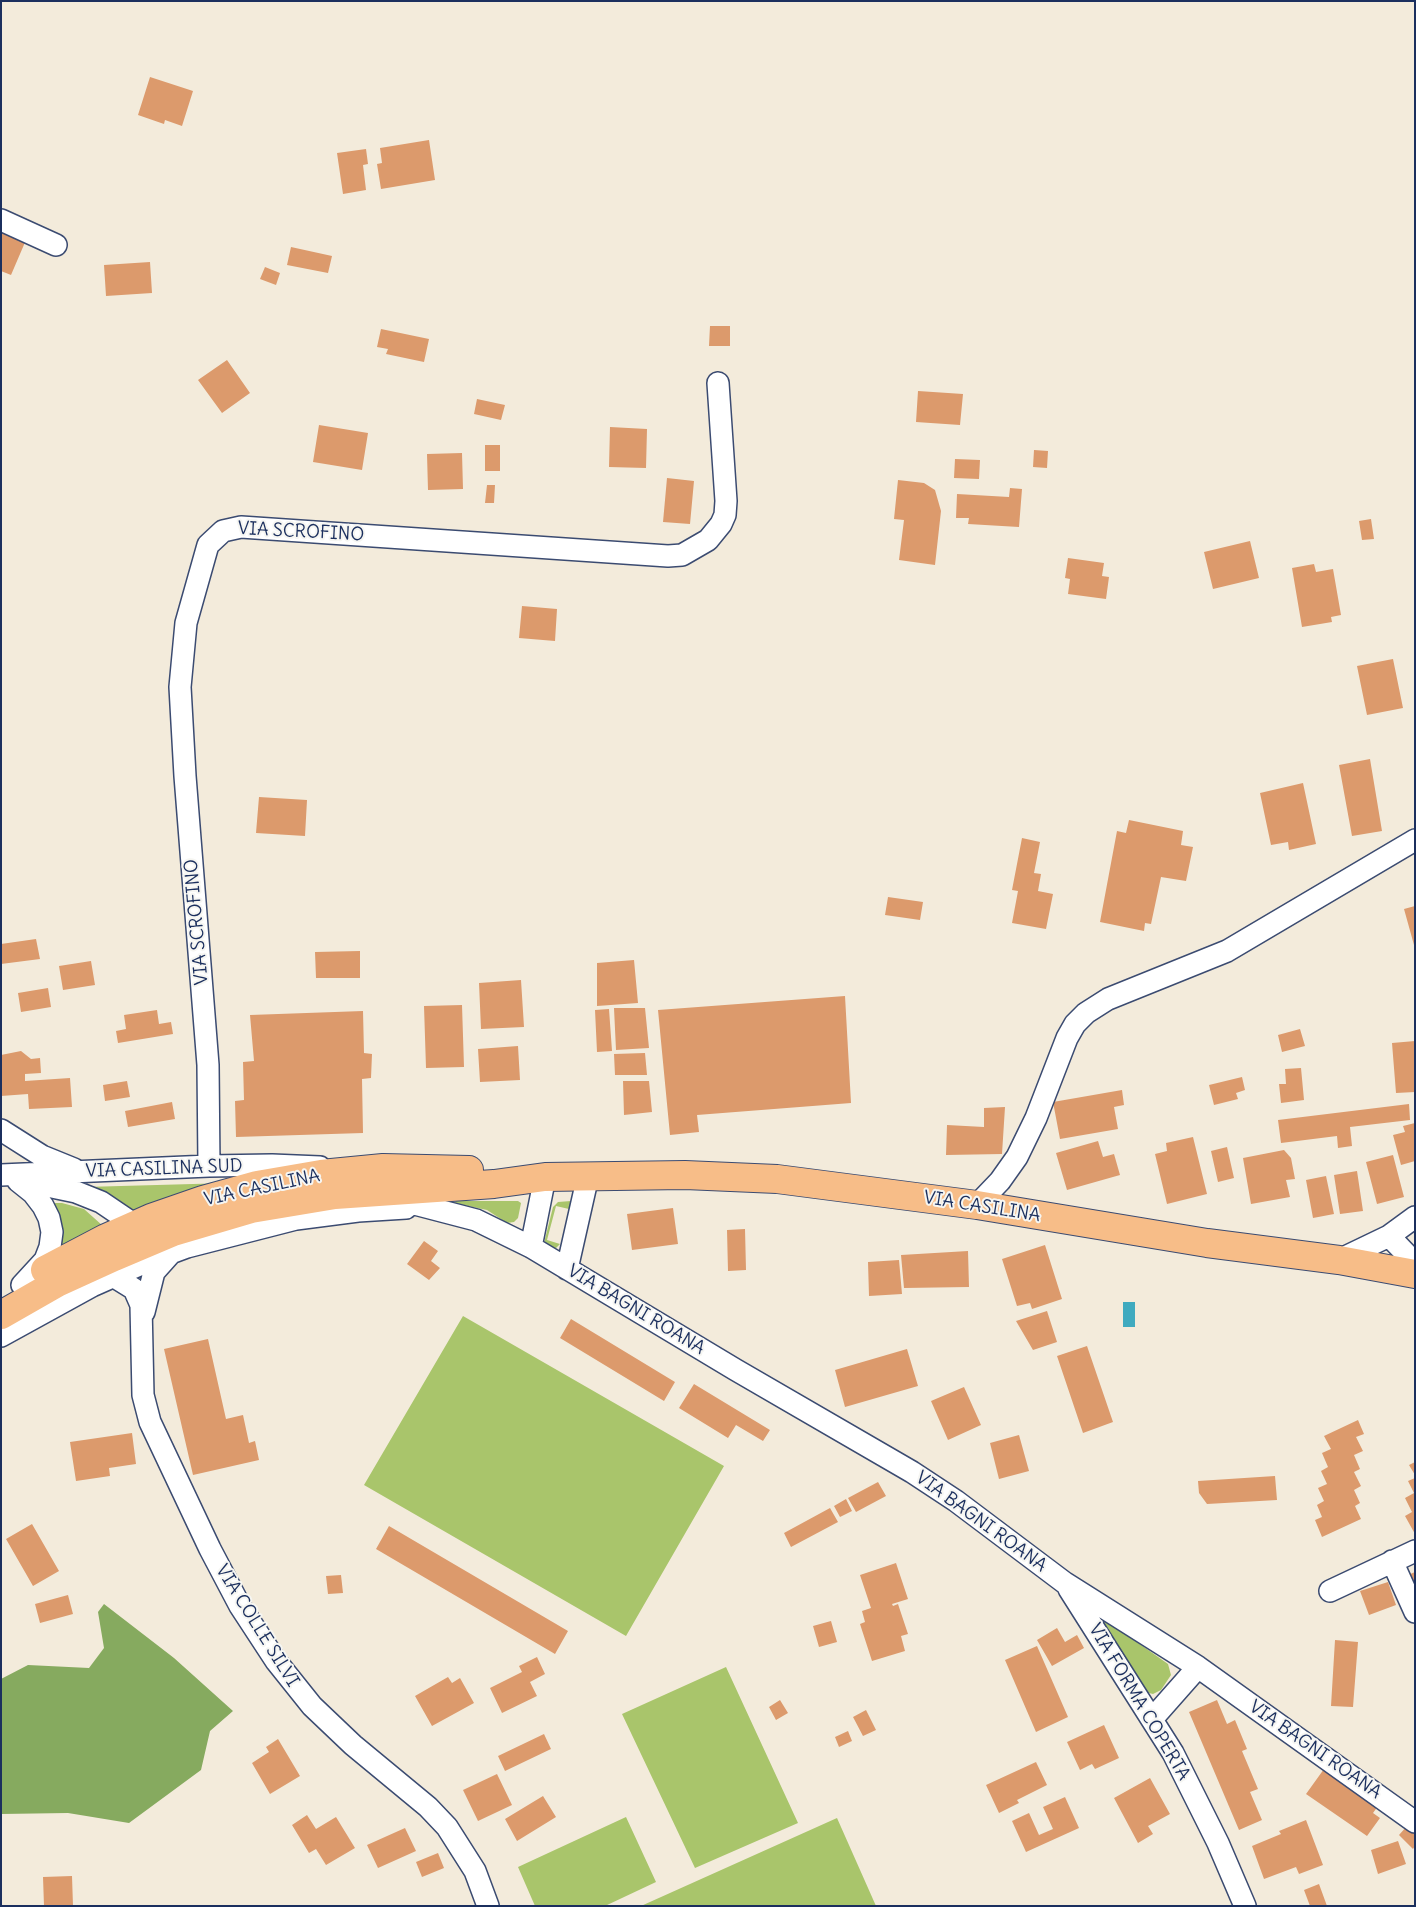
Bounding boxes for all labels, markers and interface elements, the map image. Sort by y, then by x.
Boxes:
street label: VIA SCROFINO [237,518,365,546]
street label: VIA SCROFINO [181,858,213,986]
street label: VIA CASILINA SUD [85,1155,243,1183]
street label: VIA CASILINA [202,1165,322,1211]
street label: VIA CASILINA [922,1187,1042,1227]
street label: VIA BAGNI ROANA [563,1260,709,1360]
street label: VIA BAGNI ROANA [911,1467,1051,1577]
street label: VIA COLLE SILVI [211,1561,303,1691]
street label: VIA FORMA COPERTA [1084,1620,1194,1784]
street label: VIA BAGNI ROANA [1245,1696,1385,1804]

